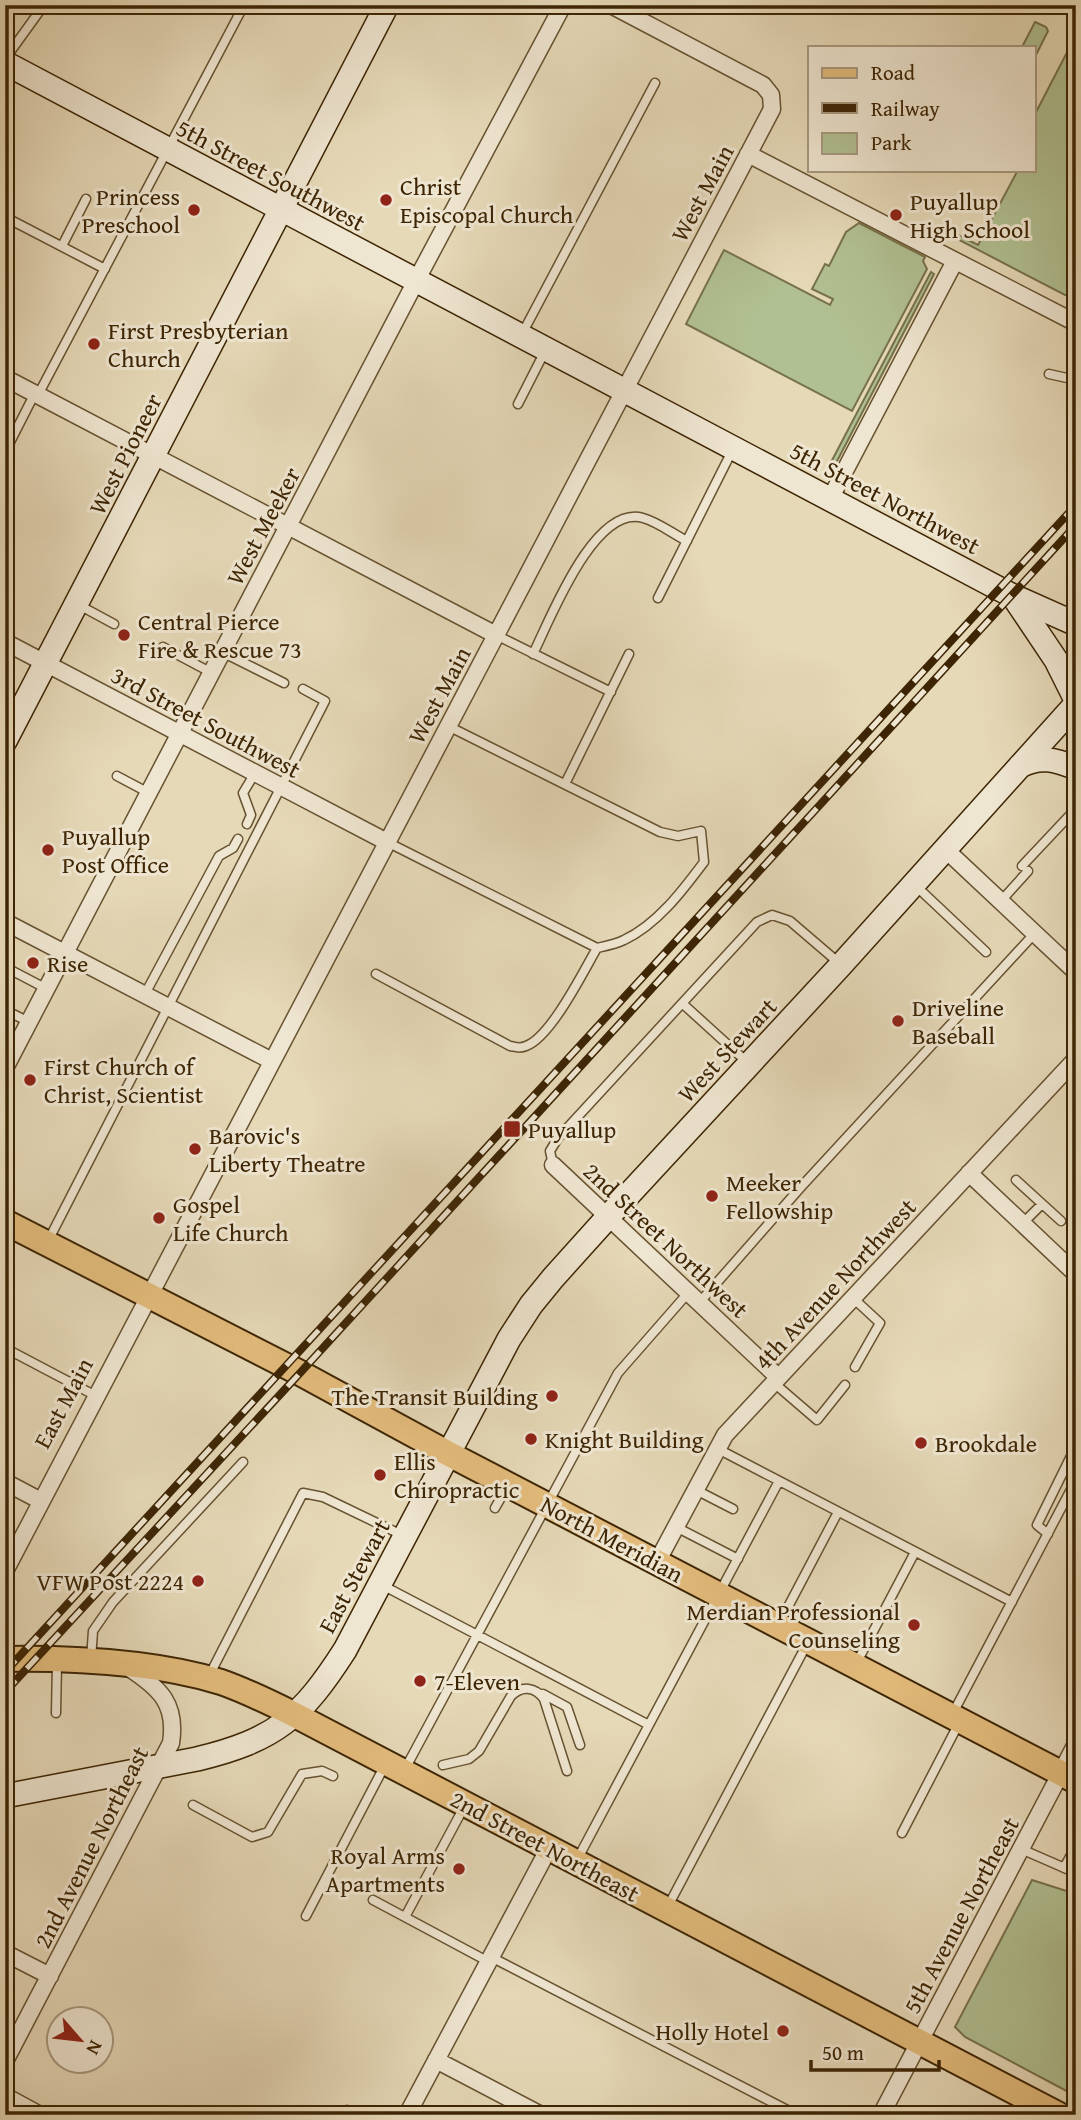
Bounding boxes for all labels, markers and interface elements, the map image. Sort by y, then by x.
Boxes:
legend [808,46,1036,172]
text: Road [871,57,916,88]
text: Railway [871,93,940,124]
street label: 5th Street Southwest [170,110,372,240]
text: Park [871,127,912,158]
street label: West Main [662,138,742,248]
place label: Christ Episcopal Church [400,169,574,232]
place label: Princess Preschool [82,179,180,242]
place label: Puyallup High School [910,184,1030,247]
marker: Christ Episcopal Church [378,192,394,208]
marker: Princess Preschool [186,202,202,218]
marker: Puyallup High School [888,207,904,223]
place label: First Presbyterian Church [108,313,289,376]
marker: First Presbyterian Church [86,336,102,352]
street label: West Pioneer [79,387,171,521]
street label: 5th Street Northwest [784,433,987,563]
street label: West Meeker [217,461,309,591]
place label: Central Pierce Fire & Rescue 73 [138,604,302,667]
marker: Central Pierce Fire & Rescue 73 [116,627,132,643]
street label: West Main [399,640,479,750]
street label: 3rd Street Southwest [105,657,307,787]
place label: Puyallup Post Office [62,819,169,882]
marker: Puyallup Post Office [40,842,56,858]
place label: Rise [47,946,88,981]
marker: Rise [25,955,41,971]
street label: West Stewart [669,989,785,1110]
place label: Driveline Baseball [912,990,1004,1053]
marker: Driveline Baseball [890,1013,906,1029]
place label: First Church of Christ, Scientist [44,1049,204,1112]
marker: First Church of Christ, Scientist [22,1072,38,1088]
place label: Puyallup [528,1112,616,1147]
place label: Barovic's Liberty Theatre [209,1118,366,1181]
marker: Puyallup [502,1119,522,1139]
marker: Barovic's Liberty Theatre [187,1141,203,1157]
street label: 2nd Street Northwest [576,1154,757,1326]
place label: Meeker Fellowship [726,1165,833,1228]
place label: Gospel Life Church [173,1187,289,1250]
marker: Meeker Fellowship [704,1188,720,1204]
street label: 4th Avenue Northwest [746,1190,924,1378]
marker: Gospel Life Church [151,1210,167,1226]
street label: East Main [25,1351,102,1454]
place label: The Transit Building [332,1379,538,1414]
marker: The Transit Building [544,1388,560,1404]
place label: Knight Building [545,1422,704,1457]
place label: Brookdale [935,1426,1037,1461]
marker: Knight Building [523,1431,539,1447]
marker: Brookdale [913,1435,929,1451]
place label: Ellis Chiropractic [394,1444,520,1507]
marker: Ellis Chiropractic [372,1467,388,1483]
street label: North Meridian [534,1487,690,1592]
street label: East Stewart [309,1512,399,1639]
place label: VFW Post 2224 [36,1564,184,1599]
marker: VFW Post 2224 [190,1573,206,1589]
place label: Merdian Professional Counseling [687,1594,900,1657]
marker: Merdian Professional Counseling [906,1617,922,1633]
place label: 7-Eleven [434,1664,521,1699]
marker: 7-Eleven [412,1673,428,1689]
street label: 2nd Avenue Northeast [25,1739,157,1954]
street label: 2nd Street Northeast [444,1781,646,1911]
street label: 5th Avenue Northeast [894,1810,1028,2020]
place label: Royal Arms Apartments [325,1838,445,1901]
marker: Royal Arms Apartments [451,1861,467,1877]
north arrow [46,2004,116,2074]
place label: Holly Hotel [655,2014,769,2049]
marker: Holly Hotel [775,2023,791,2039]
scale bar [811,2029,939,2073]
text: N [80,2036,110,2060]
text: 50 m [822,2037,864,2068]

